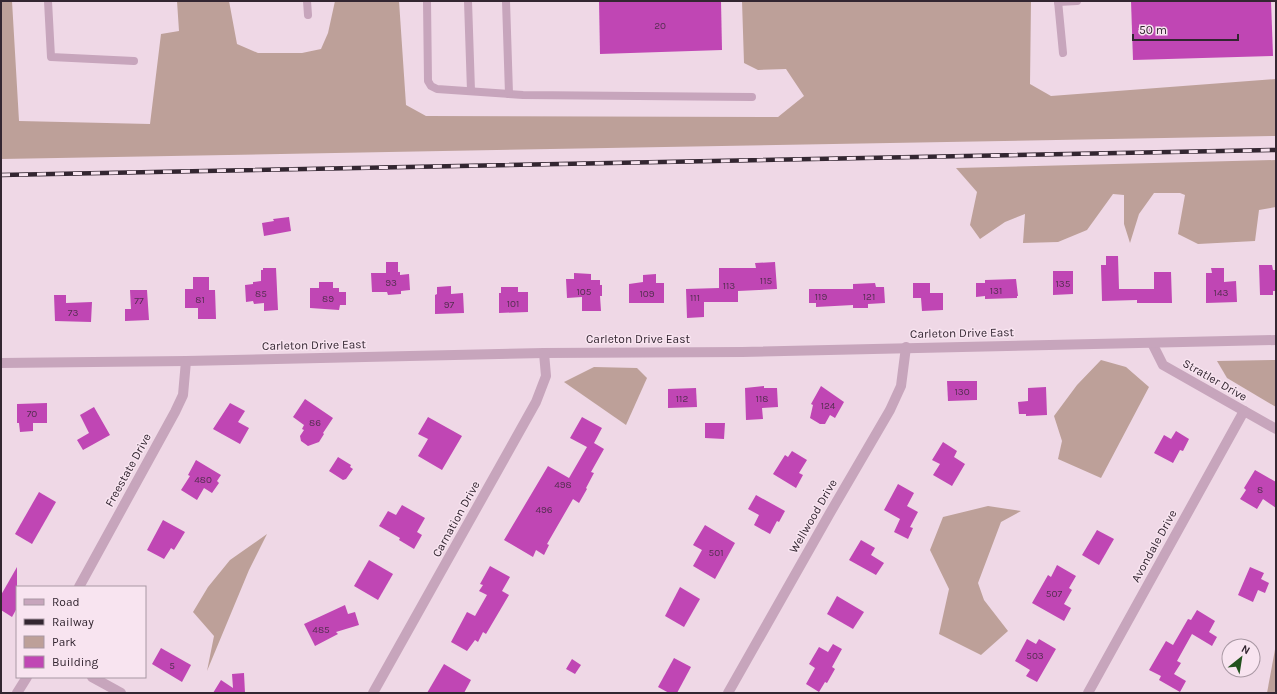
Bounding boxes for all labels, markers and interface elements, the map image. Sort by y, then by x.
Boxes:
scale bar [1133,16,1238,42]
house number: 20 [654,20,666,32]
text: 50 m [1139,23,1167,37]
house number: 115 [760,275,772,287]
house number: 93 [385,277,397,289]
house number: 135 [1056,278,1071,290]
house number: 113 [723,280,735,292]
house number: 131 [990,285,1002,297]
house number: 105 [577,286,592,298]
house number: 143 [1214,287,1228,299]
house number: 85 [255,288,267,300]
house number: 109 [639,288,655,300]
house number: 119 [815,291,827,303]
house number: 121 [863,291,875,303]
house number: 111 [690,292,700,304]
house number: 89 [322,293,334,305]
house number: 81 [195,294,205,306]
house number: 77 [134,295,144,307]
house number: 101 [507,298,519,310]
house number: 97 [444,299,455,311]
house number: 73 [68,307,78,319]
street label: Carleton Drive East [910,325,1015,341]
street label: Carleton Drive East [586,332,691,346]
street label: Carleton Drive East [262,337,367,353]
street label: Stratler Drive [1180,356,1250,404]
house number: 130 [954,386,970,398]
house number: 112 [676,393,688,405]
house number: 118 [756,393,768,405]
house number: 124 [821,400,836,412]
house number: 70 [27,408,37,420]
house number: 86 [309,417,321,429]
street label: Freestate Drive [102,431,154,509]
house number: 480 [194,474,212,486]
street label: Wellwood Drive [786,477,840,555]
street label: Carnation Drive [429,478,483,560]
house number: 498 [554,479,572,491]
house number: 8 [1257,484,1263,496]
house number: 496 [535,504,553,516]
street label: Avondale Drive [1128,507,1180,585]
house number: 501 [709,547,723,559]
legend [16,586,146,678]
house number: 507 [1046,588,1062,600]
text: Road [52,595,80,609]
text: Railway [52,615,94,629]
house number: 485 [312,624,330,636]
text: Park [52,635,77,649]
north arrow [1221,638,1261,678]
text: N [1239,642,1252,657]
house number: 503 [1026,650,1044,662]
text: Building [52,655,99,669]
house number: 5 [169,660,175,672]

